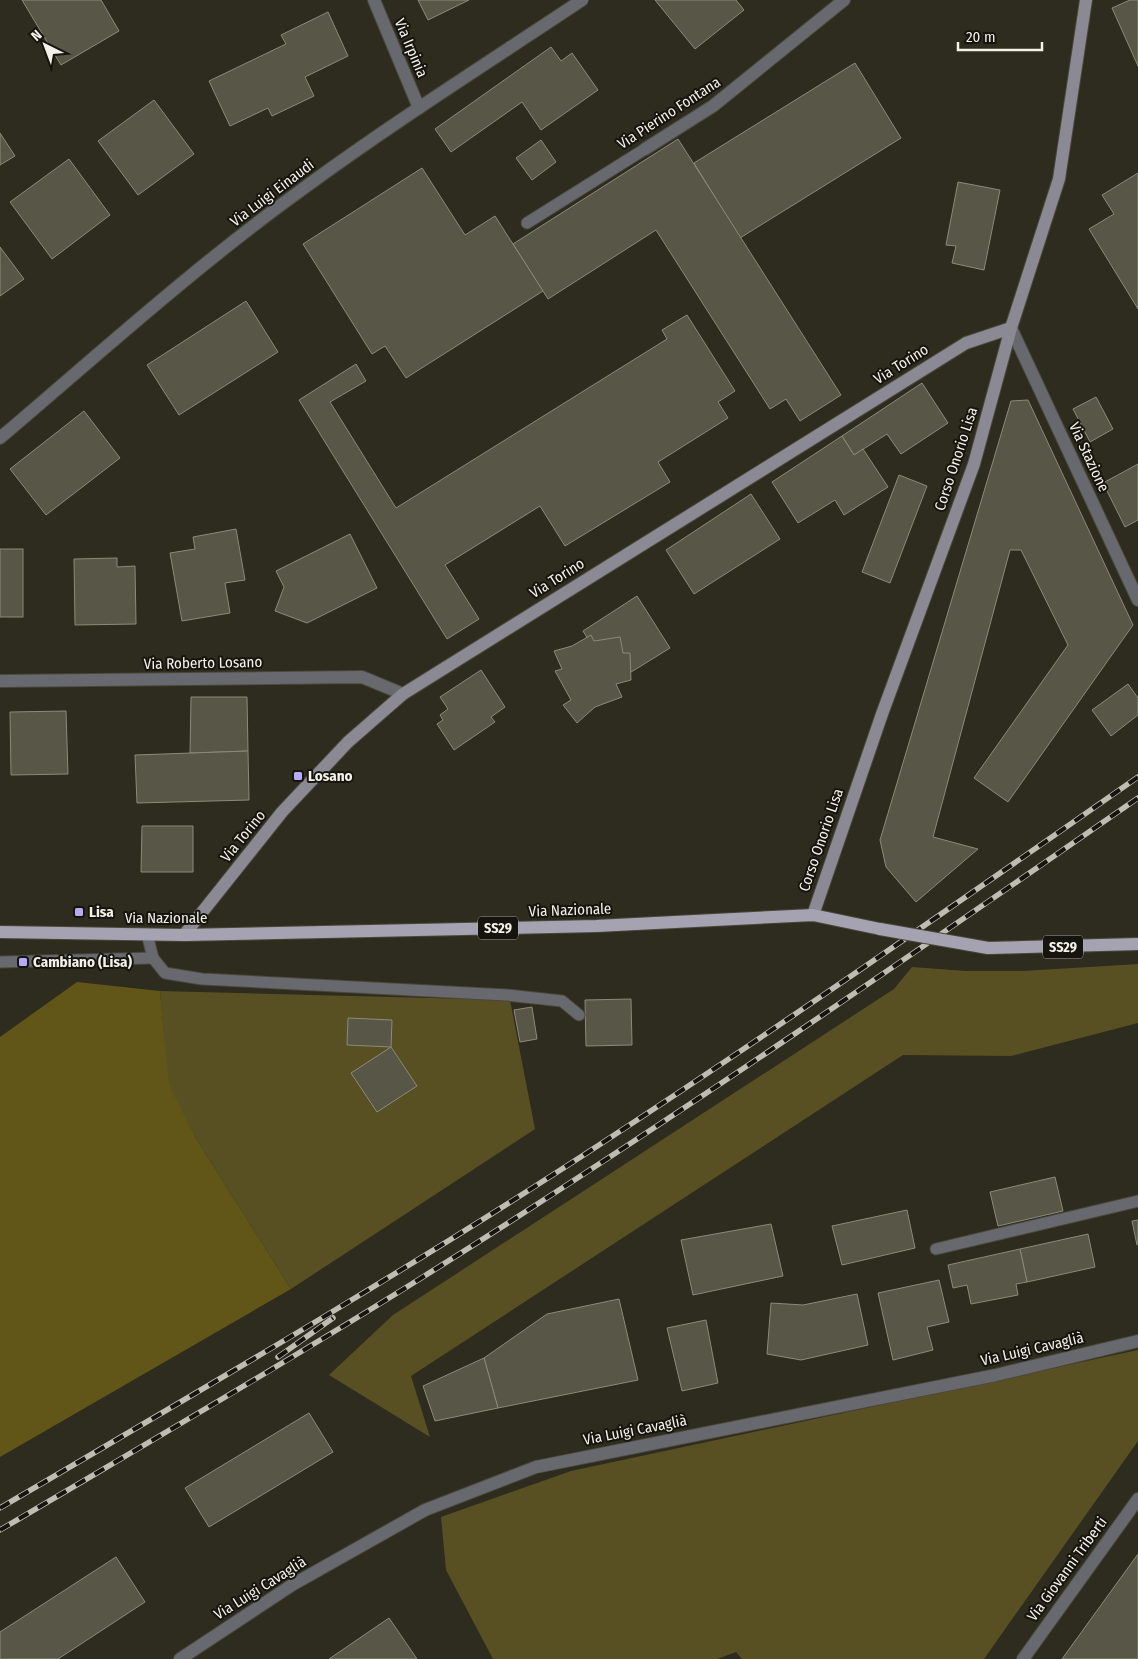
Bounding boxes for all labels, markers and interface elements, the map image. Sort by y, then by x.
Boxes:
street label: Via Irpinia [391,16,431,80]
north arrow [20,20,70,70]
scale bar [958,20,1042,52]
text: N [28,27,45,45]
text: 20 m [966,28,996,46]
street label: Via Pierino Fontana [614,73,724,153]
street label: Via Luigi Einaudi [226,156,318,230]
street label: Via Torino [870,340,932,388]
street label: Corso Onorio Lisa [931,405,981,513]
street label: Via Stazione [1065,419,1113,495]
street label: Via Torino [526,554,588,602]
street label: Via Roberto Losano [144,653,263,673]
place label: Losano [308,767,353,785]
marker: Losano [292,770,304,782]
street label: Corso Onorio Lisa [795,786,847,894]
street label: Via Torino [217,807,269,865]
street label: Via Nazionale [528,900,612,920]
place label: Lisa [89,903,114,921]
marker: Lisa [73,906,85,918]
street label: Via Nazionale [125,909,207,927]
road number: SS29 [478,916,518,940]
road number: SS29 [1043,936,1083,959]
place label: Cambiano (Lisa) [33,953,132,971]
marker: Cambiano (Lisa) [17,956,29,968]
street label: Via Luigi Cavaglià [979,1328,1085,1370]
street label: Via Luigi Cavaglià [582,1411,688,1449]
street label: Via Giovanni Triberti [1023,1513,1111,1625]
street label: Via Luigi Cavaglià [211,1553,309,1623]

